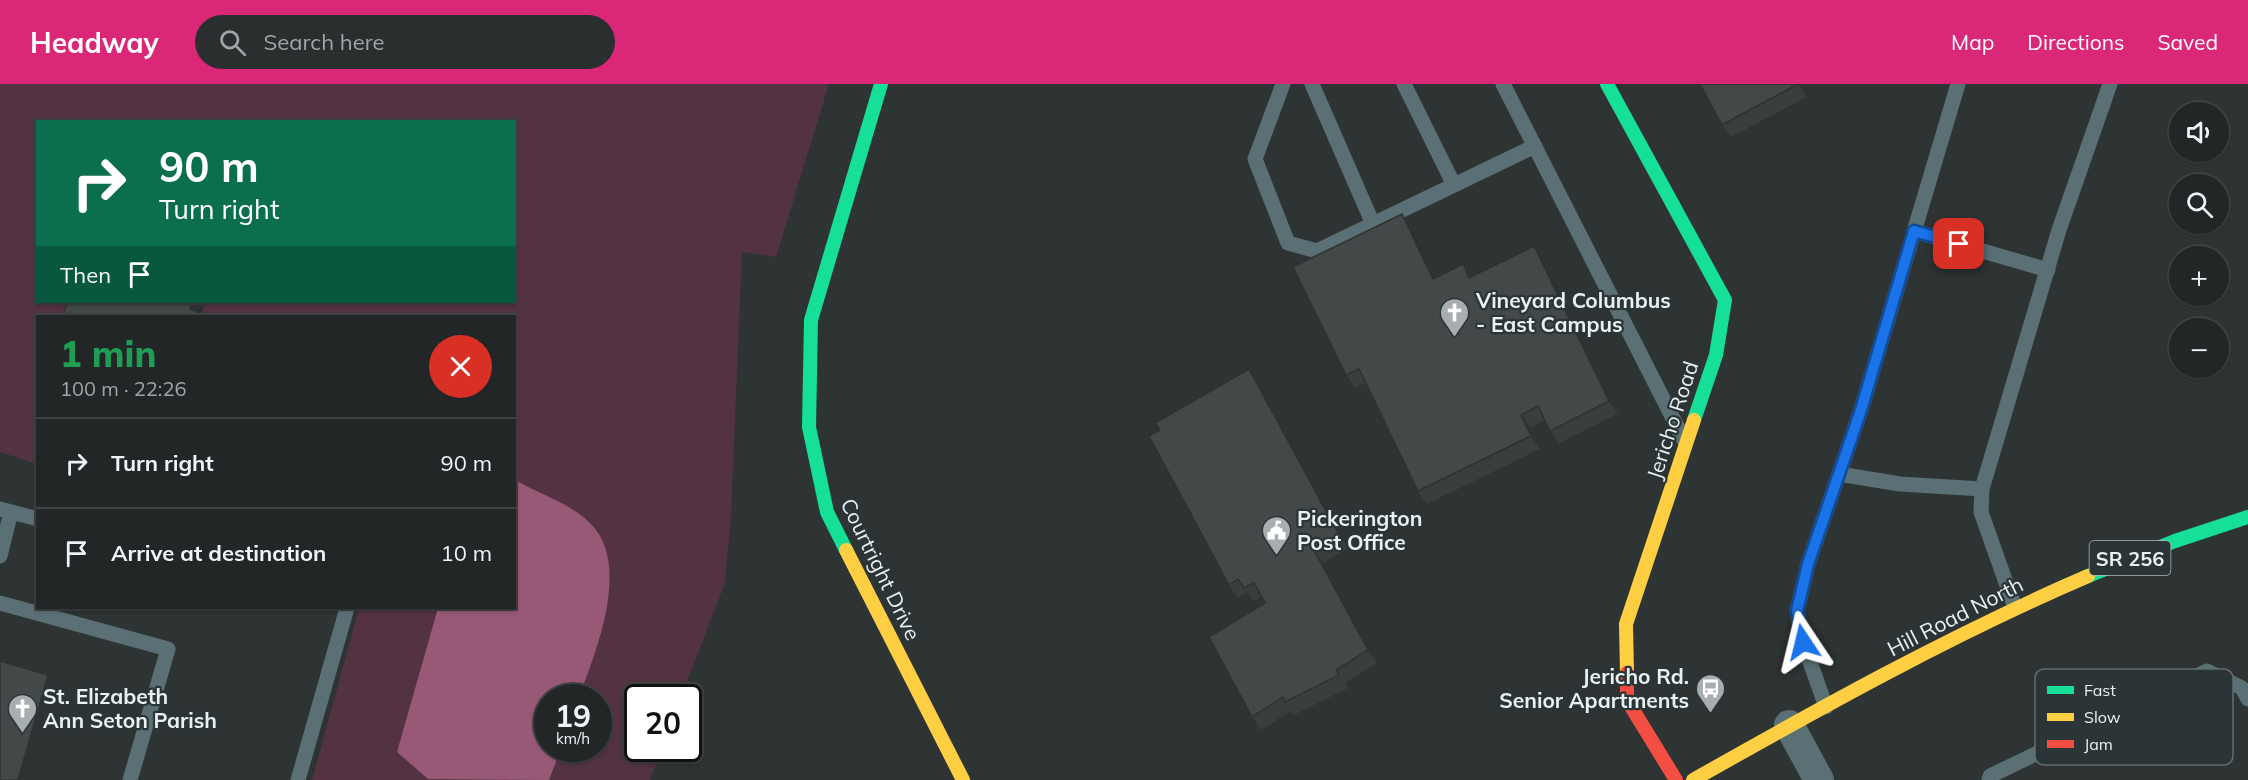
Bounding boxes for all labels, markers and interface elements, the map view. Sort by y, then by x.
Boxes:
search box [195,15,615,69]
text: Headway [30,25,159,60]
icon: search [216,26,249,59]
text: Search here [264,28,385,56]
text: Map [1951,29,1994,55]
text: Directions [2027,29,2124,55]
text: Saved [2157,29,2218,55]
map controls [2169,102,2229,378]
button: sound [2169,102,2229,162]
text: 90 m [159,140,259,193]
icon: right [60,144,138,222]
button: search [2169,174,2229,234]
text: Turn right [159,192,279,226]
pin [1933,218,1984,269]
icon: arrive [1942,227,1975,260]
button: + [2169,246,2229,306]
icon: arrive [123,258,156,291]
text: Then [60,261,111,289]
place label: Vineyard Columbus - East Campus [1475,287,1671,337]
church icon: Vineyard Columbus - East Campus [1439,296,1471,338]
button: − [2169,318,2229,378]
text: 1 min [60,331,156,376]
button: close [429,335,492,398]
street label: Jericho Road [1641,358,1703,482]
text: 100 m · 22:26 [60,376,186,401]
icon: right [60,447,93,480]
text: Turn right [111,449,214,477]
text: 90 m [441,449,492,477]
street label: Courtright Drive [835,494,927,644]
place label: Pickerington Post Office [1297,505,1422,555]
public building icon: Pickerington Post Office [1260,514,1292,556]
icon: arrive [60,537,93,570]
text: Arrive at destination [111,539,326,567]
text: 10 m [441,539,492,567]
road number: SR 256 [2090,541,2170,575]
street label: Hill Road North [1883,571,2027,661]
position arrow [1771,610,1835,674]
place label: Jericho Rd. Senior Apartments [1499,663,1689,713]
legend [2035,669,2233,765]
bus stop icon: Jericho Rd. Senior Apartments [1694,672,1726,714]
text: Fast [2084,680,2116,700]
place label: St. Elizabeth Ann Seton Parish [43,683,217,733]
speed limit sign: 20 [624,684,702,762]
church icon: St. Elizabeth Ann Seton Parish [6,692,38,734]
text: 19 [555,697,591,735]
text: Slow [2084,707,2121,727]
text: km/h [556,729,590,748]
text: Jam [2084,734,2113,754]

